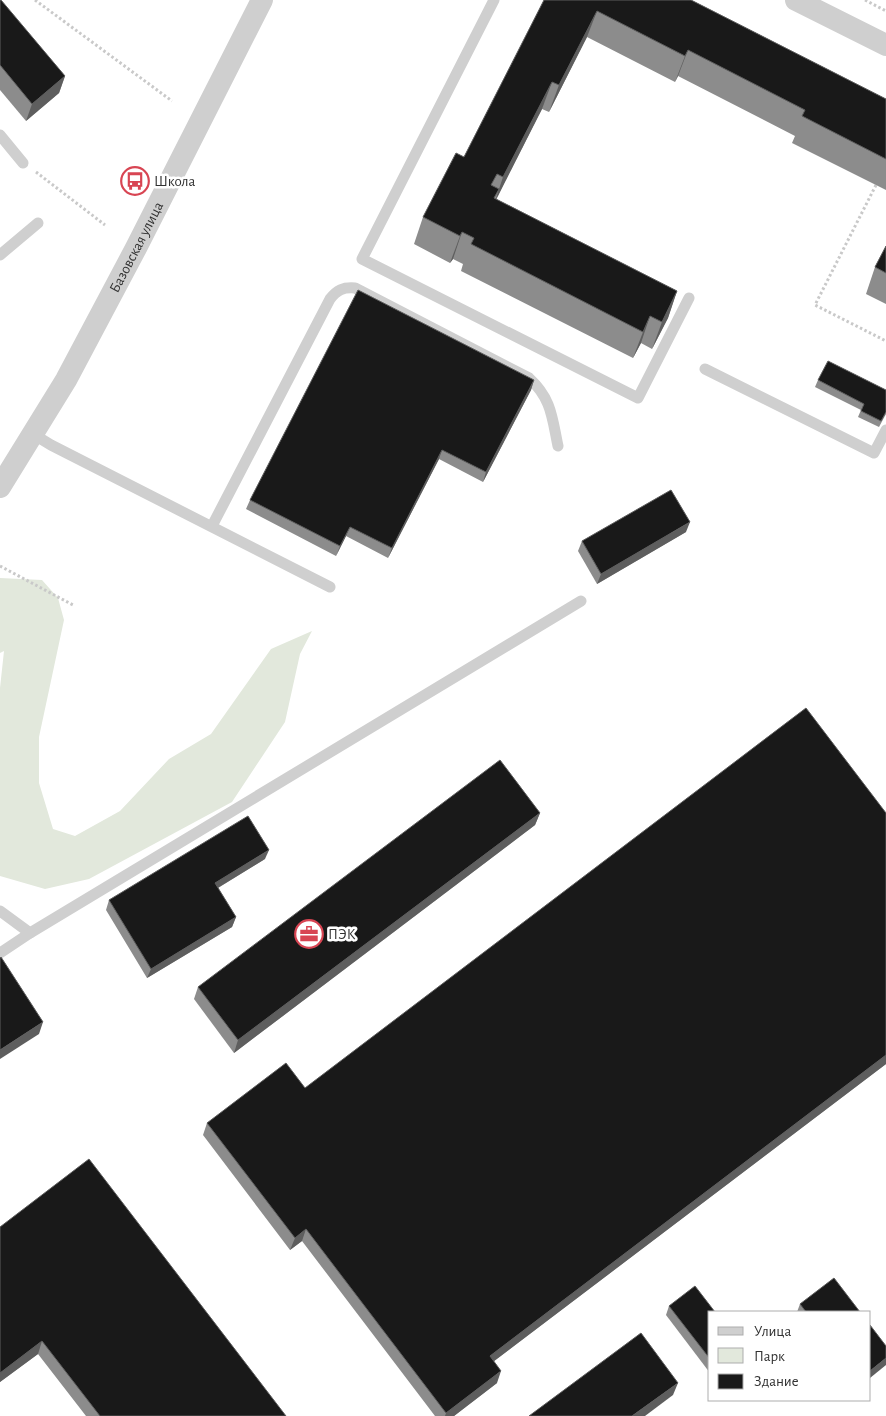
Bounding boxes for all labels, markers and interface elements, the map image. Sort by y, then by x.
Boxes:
bus stop icon: Школа [120,166,150,196]
place label: Школа [154,174,196,189]
street label: Базовская улица [107,199,166,295]
office icon: ПЭК [294,919,324,949]
place label: ПЭК [328,927,356,942]
legend [708,1311,871,1401]
text: Улица [754,1324,791,1339]
text: Парк [754,1349,785,1364]
text: Здание [754,1374,799,1389]

